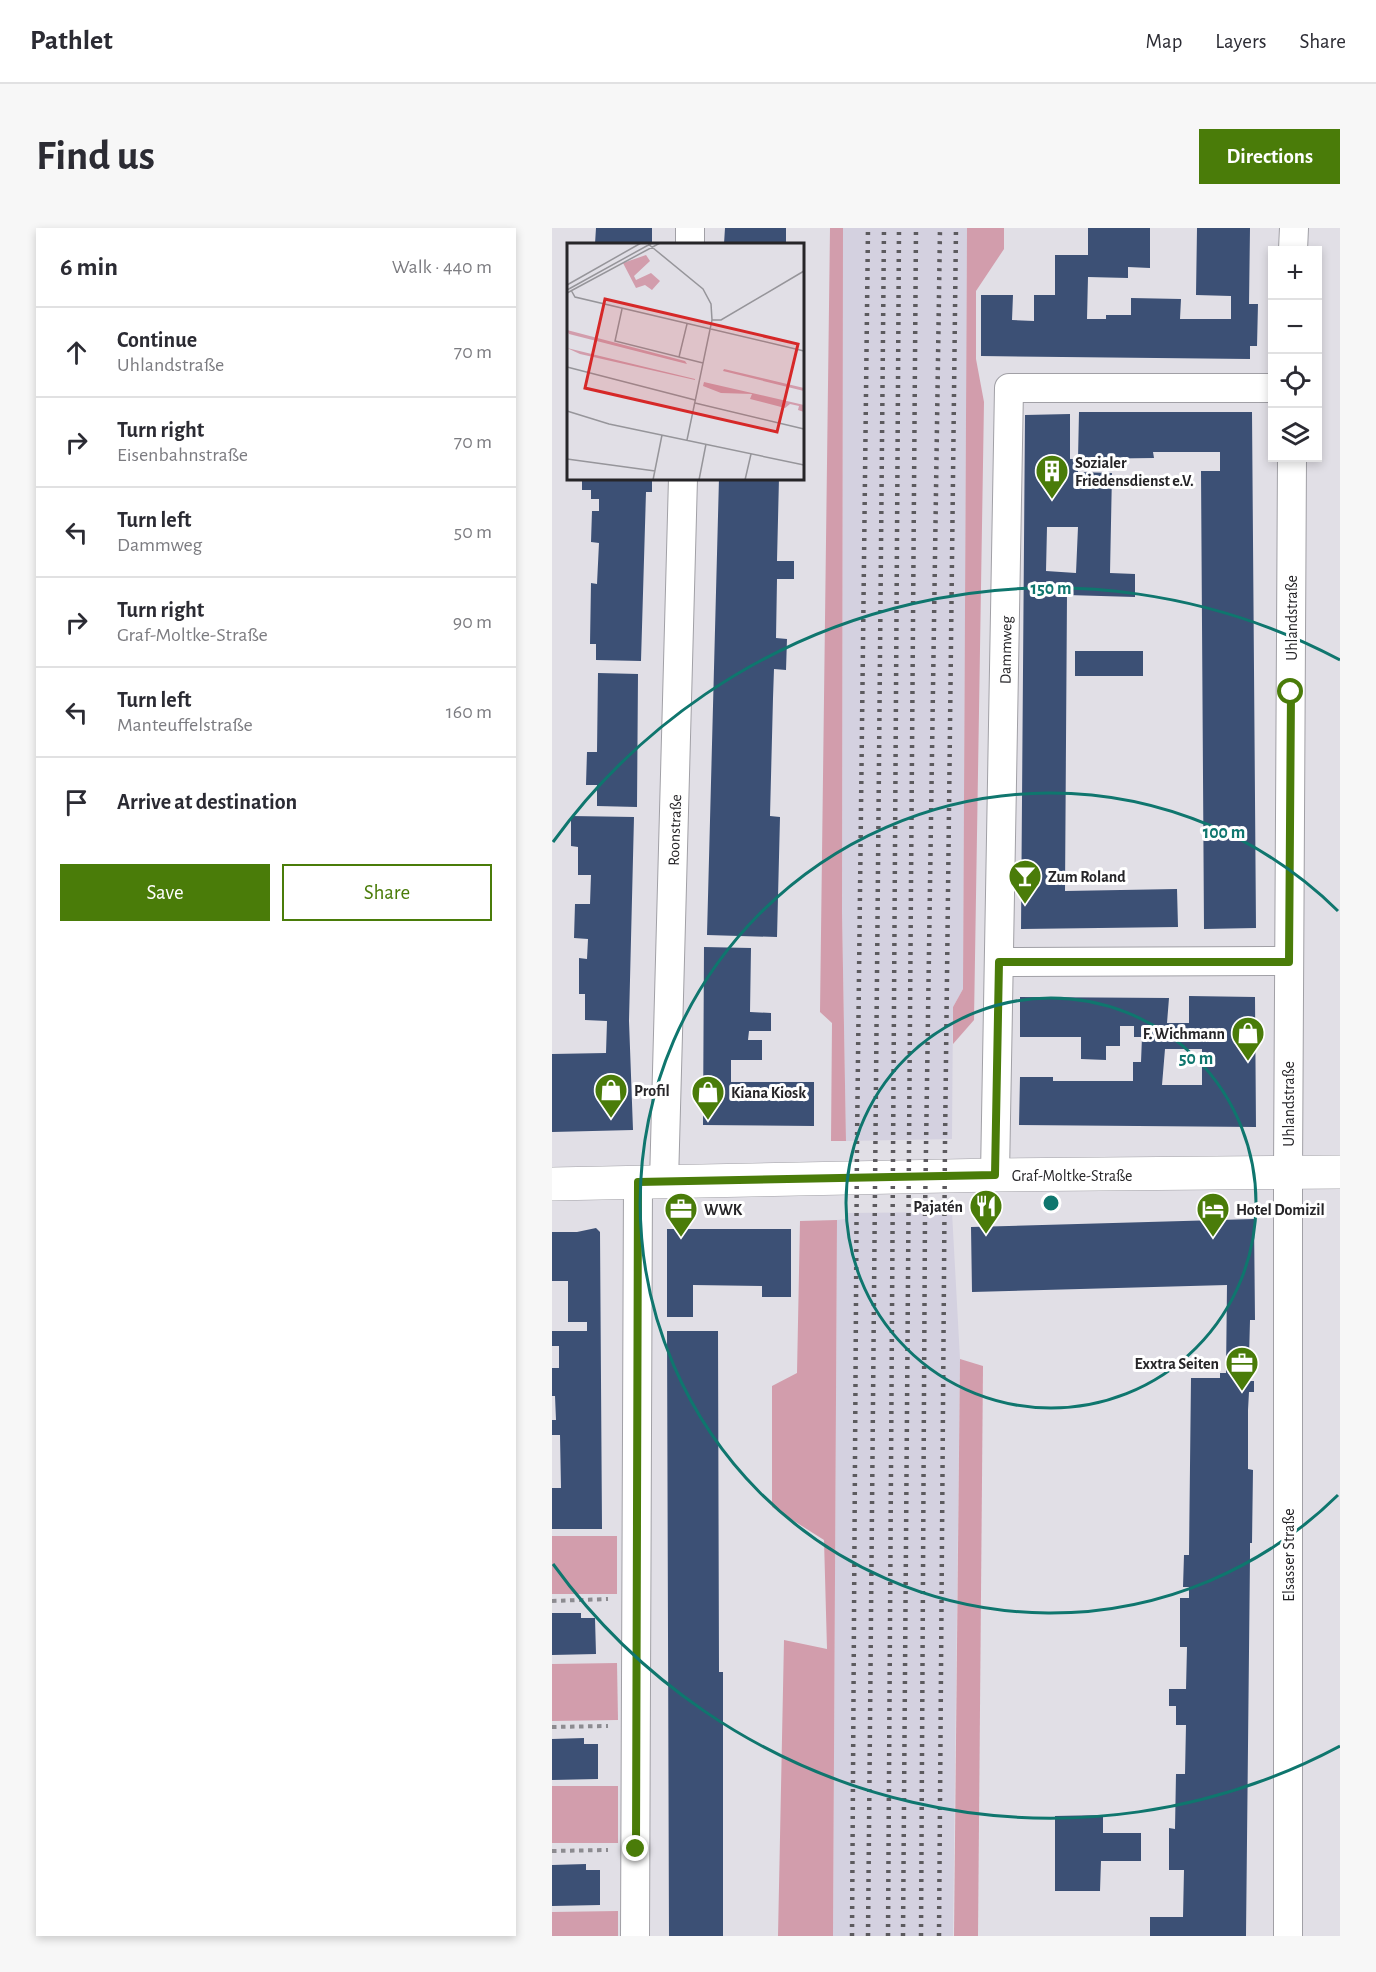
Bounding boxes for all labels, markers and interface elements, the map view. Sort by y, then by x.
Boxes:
text: Pathlet [30,27,113,55]
text: Map [1146,31,1182,52]
text: Layers [1215,31,1266,52]
text: Share [1299,31,1346,52]
button: Directions [1199,129,1340,184]
text: Find us [36,135,155,177]
inset map [567,243,804,480]
map controls [1268,246,1322,462]
button: + [1268,246,1322,300]
text: 6 min [60,254,118,280]
text: Walk · 440 m [392,257,492,277]
button: − [1268,300,1322,354]
text: Continue [117,329,197,351]
icon: ahead [60,336,93,369]
text: 70 m [454,342,492,362]
button: locate [1268,354,1322,408]
text: Uhlandstraße [117,355,224,375]
button: layers [1268,408,1322,462]
text: Turn right [117,419,204,441]
icon: right [60,426,93,459]
text: 70 m [454,432,492,452]
text: Eisenbahnstraße [117,445,248,465]
building icon: Sozialer Friedensdienst e.V. [1034,453,1070,500]
place label: Sozialer Friedensdienst e.V. [1075,455,1194,489]
text: Turn left [117,509,191,531]
icon: left [60,516,93,549]
text: 50 m [454,522,492,542]
text: Dammweg [117,535,202,555]
street label: Uhlandstraße [1284,575,1300,661]
text: 150 m [1031,580,1071,598]
text: Turn right [117,599,204,621]
icon: right [60,606,93,639]
text: 90 m [453,612,492,632]
street label: Dammweg [997,616,1015,684]
text: Graf-Moltke-Straße [117,625,268,645]
route start [1277,678,1303,704]
text: Turn left [117,689,191,711]
icon: left [60,696,93,729]
text: 160 m [446,702,492,722]
text: Manteuffelstraße [117,715,253,735]
icon: arrive [60,786,93,819]
text: Arrive at destination [117,791,297,813]
street label: Roonstraße [666,794,684,866]
text: 100 m [1203,824,1245,842]
bar icon: Zum Roland [1007,858,1043,905]
button: Save [60,864,270,921]
button: Share [282,864,492,921]
place label: Zum Roland [1048,869,1126,885]
shop icon: F. Wichmann [1230,1015,1266,1062]
place label: F. Wichmann [1143,1026,1225,1042]
text: 50 m [1179,1050,1213,1068]
street label: Uhlandstraße [1281,1061,1297,1147]
shop icon: Profil [593,1072,629,1119]
shop icon: Kiana Kiosk [690,1074,726,1121]
place label: Profil [634,1083,670,1099]
place label: Kiana Kiosk [731,1085,806,1101]
street label: Graf-Moltke-Straße [1012,1168,1132,1184]
restaurant icon: Pajatén [968,1188,1004,1235]
office icon: WWK [663,1191,699,1238]
hotel icon: Hotel Domizil [1195,1191,1231,1238]
centre of rings [1041,1193,1061,1213]
place label: Pajatén [913,1199,963,1216]
place label: WWK [704,1202,743,1218]
place label: Hotel Domizil [1236,1202,1325,1218]
office icon: Exxtra Seiten [1224,1345,1260,1392]
place label: Exxtra Seiten [1134,1356,1219,1372]
street label: Elsasser Straße [1281,1508,1297,1602]
route end [622,1835,648,1861]

